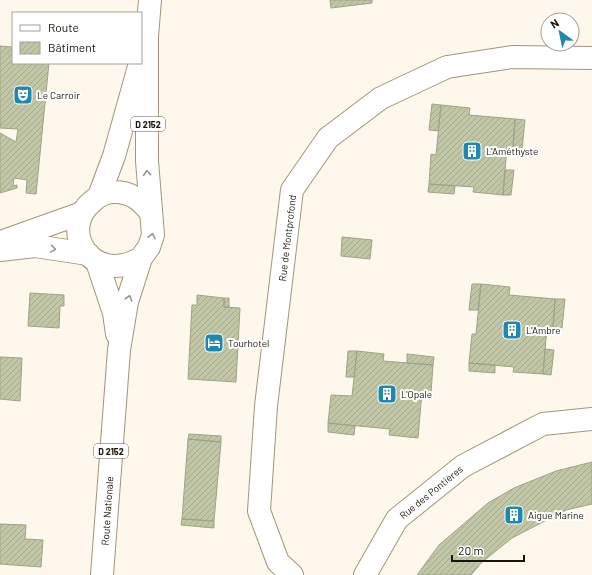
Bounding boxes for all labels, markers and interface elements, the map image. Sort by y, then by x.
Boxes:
legend [12,12,142,64]
north arrow [540,12,580,52]
text: N [548,16,561,31]
text: Route [48,20,79,34]
text: Bâtiment [48,40,96,54]
theatre icon: Le Carroir [12,84,34,106]
place label: Le Carroir [37,89,80,101]
road number: D 2152 [131,117,165,131]
building icon: L'Améthyste [461,140,483,162]
place label: L'Améthyste [486,145,538,157]
one-way arrow [143,170,152,176]
street label: Rue de Montprofond [276,194,298,282]
one-way arrow [147,233,155,239]
one-way arrow [50,244,56,253]
one-way arrow [124,295,133,302]
building icon: L'Ambre [501,319,523,341]
place label: L'Ambre [526,324,561,336]
hotel icon: Tourhotel [203,332,225,354]
place label: Tourhotel [228,337,269,349]
building icon: L'Opale [376,383,398,405]
place label: L'Opale [401,388,432,400]
road number: D 2152 [94,444,128,458]
street label: Rue des Pontières [397,463,465,521]
street label: Route Nationale [99,476,115,546]
building icon: Aigue Marine [503,504,525,526]
place label: Aigue Marine [528,509,584,521]
scale bar [452,537,524,563]
text: 20 m [458,543,484,557]

